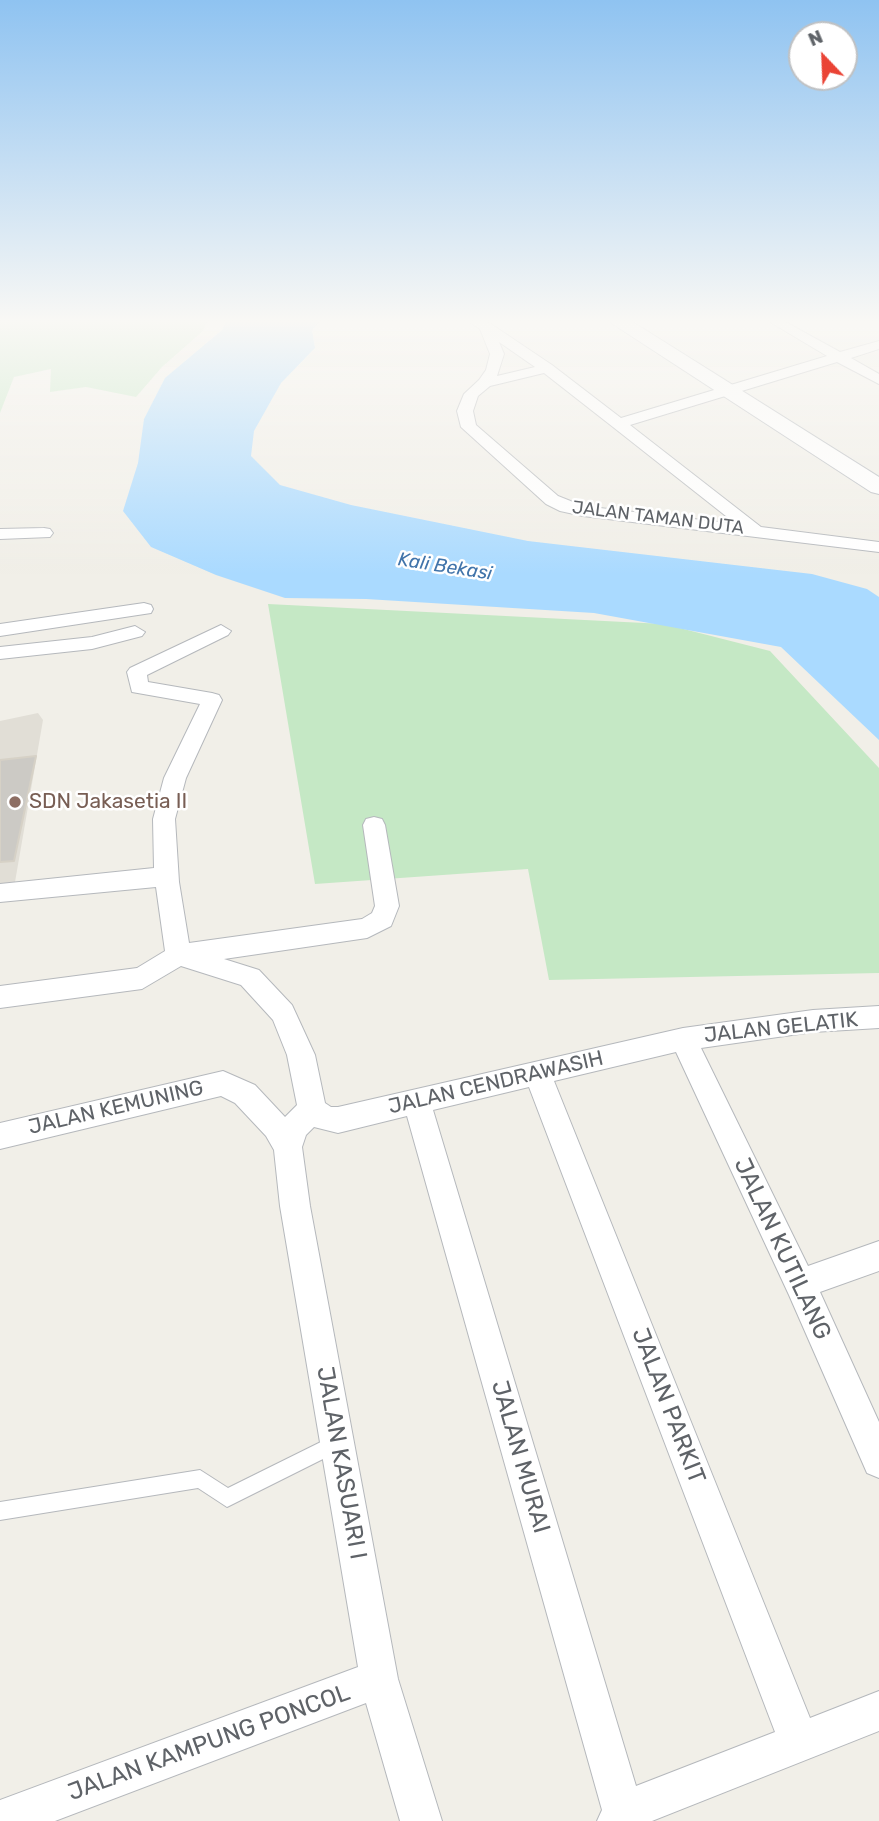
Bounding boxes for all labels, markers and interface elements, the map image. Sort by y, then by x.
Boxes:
north arrow [788,21,858,91]
text: N [805,25,826,51]
street label: JALAN TAMAN DUTA [571,497,745,539]
water label: Kali Bekasi [396,548,494,586]
place label: SDN Jakasetia II [29,789,187,815]
marker: SDN Jakasetia II [7,794,23,810]
street label: JALAN GELATIK [703,1007,859,1049]
street label: JALAN CENDRAWASIH [386,1046,606,1120]
street label: JALAN KEMUNING [26,1076,206,1140]
street label: JALAN KUTILANG [727,1153,837,1345]
street label: JALAN PARKIT [625,1324,711,1488]
street label: JALAN KASUARI I [310,1364,372,1562]
street label: JALAN MURAI [484,1377,556,1537]
street label: JALAN KAMPUNG PONCOL [64,1679,354,1807]

